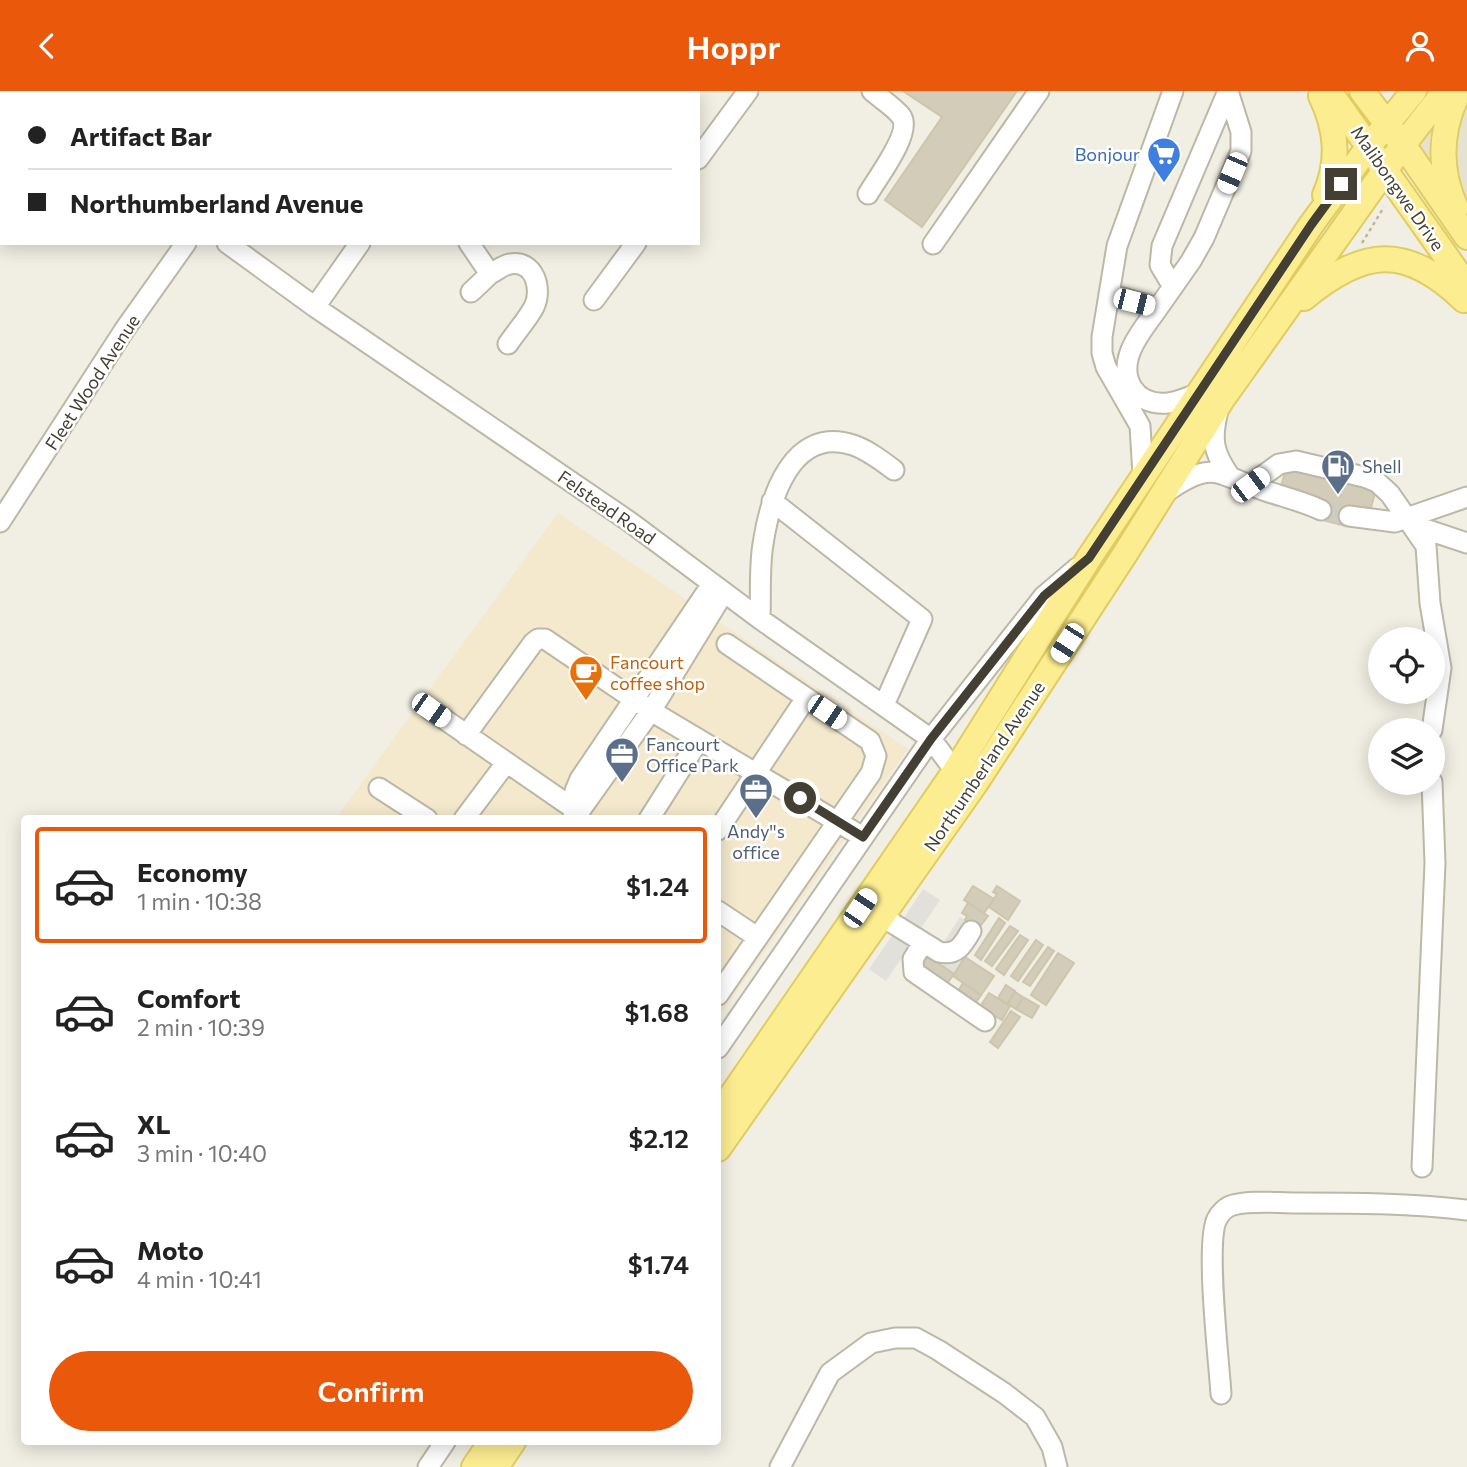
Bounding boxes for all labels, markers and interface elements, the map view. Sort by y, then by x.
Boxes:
text: Hoppr [686,26,781,66]
icon: back [28,27,66,65]
icon: person [1401,27,1439,65]
text: Artifact Bar [70,120,212,151]
street label: Malibongwe Drive [1347,121,1449,255]
supermarket icon: Bonjour [1145,135,1183,184]
place label: Bonjour [1075,143,1140,165]
car [1215,150,1250,196]
route end [1325,168,1357,200]
text: Northumberland Avenue [70,187,363,218]
car [1112,287,1157,317]
street label: Fleet Wood Avenue [40,310,144,454]
fuel station icon: Shell [1319,447,1357,496]
place label: Shell [1362,455,1402,477]
car [1227,464,1274,506]
street label: Felstead Road [554,465,660,549]
car [1047,620,1088,666]
map controls [1368,627,1445,795]
button: locate [1368,627,1445,704]
place label: Fancourt coffee shop [610,651,705,694]
cafe icon: Fancourt coffee shop [567,653,605,702]
street label: Northumberland Avenue [919,677,1049,855]
car [408,689,455,731]
car [804,692,851,732]
button: layers [1368,718,1445,795]
place label: Fancourt Office Park [646,733,739,776]
office icon: Fancourt Office Park [603,735,641,784]
office icon: Andy''s office [737,771,775,820]
route start [784,782,816,814]
place label: Andy''s office [727,820,785,863]
icon: car [53,854,116,917]
text: Economy [137,856,248,887]
text: $1.24 [626,870,689,901]
car [840,885,881,931]
text: 1 min · 10:38 [137,887,262,915]
icon: car [53,980,116,1043]
text: Comfort [137,982,240,1013]
text: $1.68 [624,996,689,1027]
text: 2 min · 10:39 [137,1013,265,1041]
icon: car [53,1106,116,1169]
text: XL [137,1108,171,1139]
text: $2.12 [629,1122,689,1153]
text: 3 min · 10:40 [137,1139,267,1167]
icon: car [53,1232,116,1295]
text: Moto [137,1234,204,1265]
text: $1.74 [628,1248,689,1279]
text: 4 min · 10:41 [137,1265,262,1293]
button: Confirm [49,1351,693,1431]

